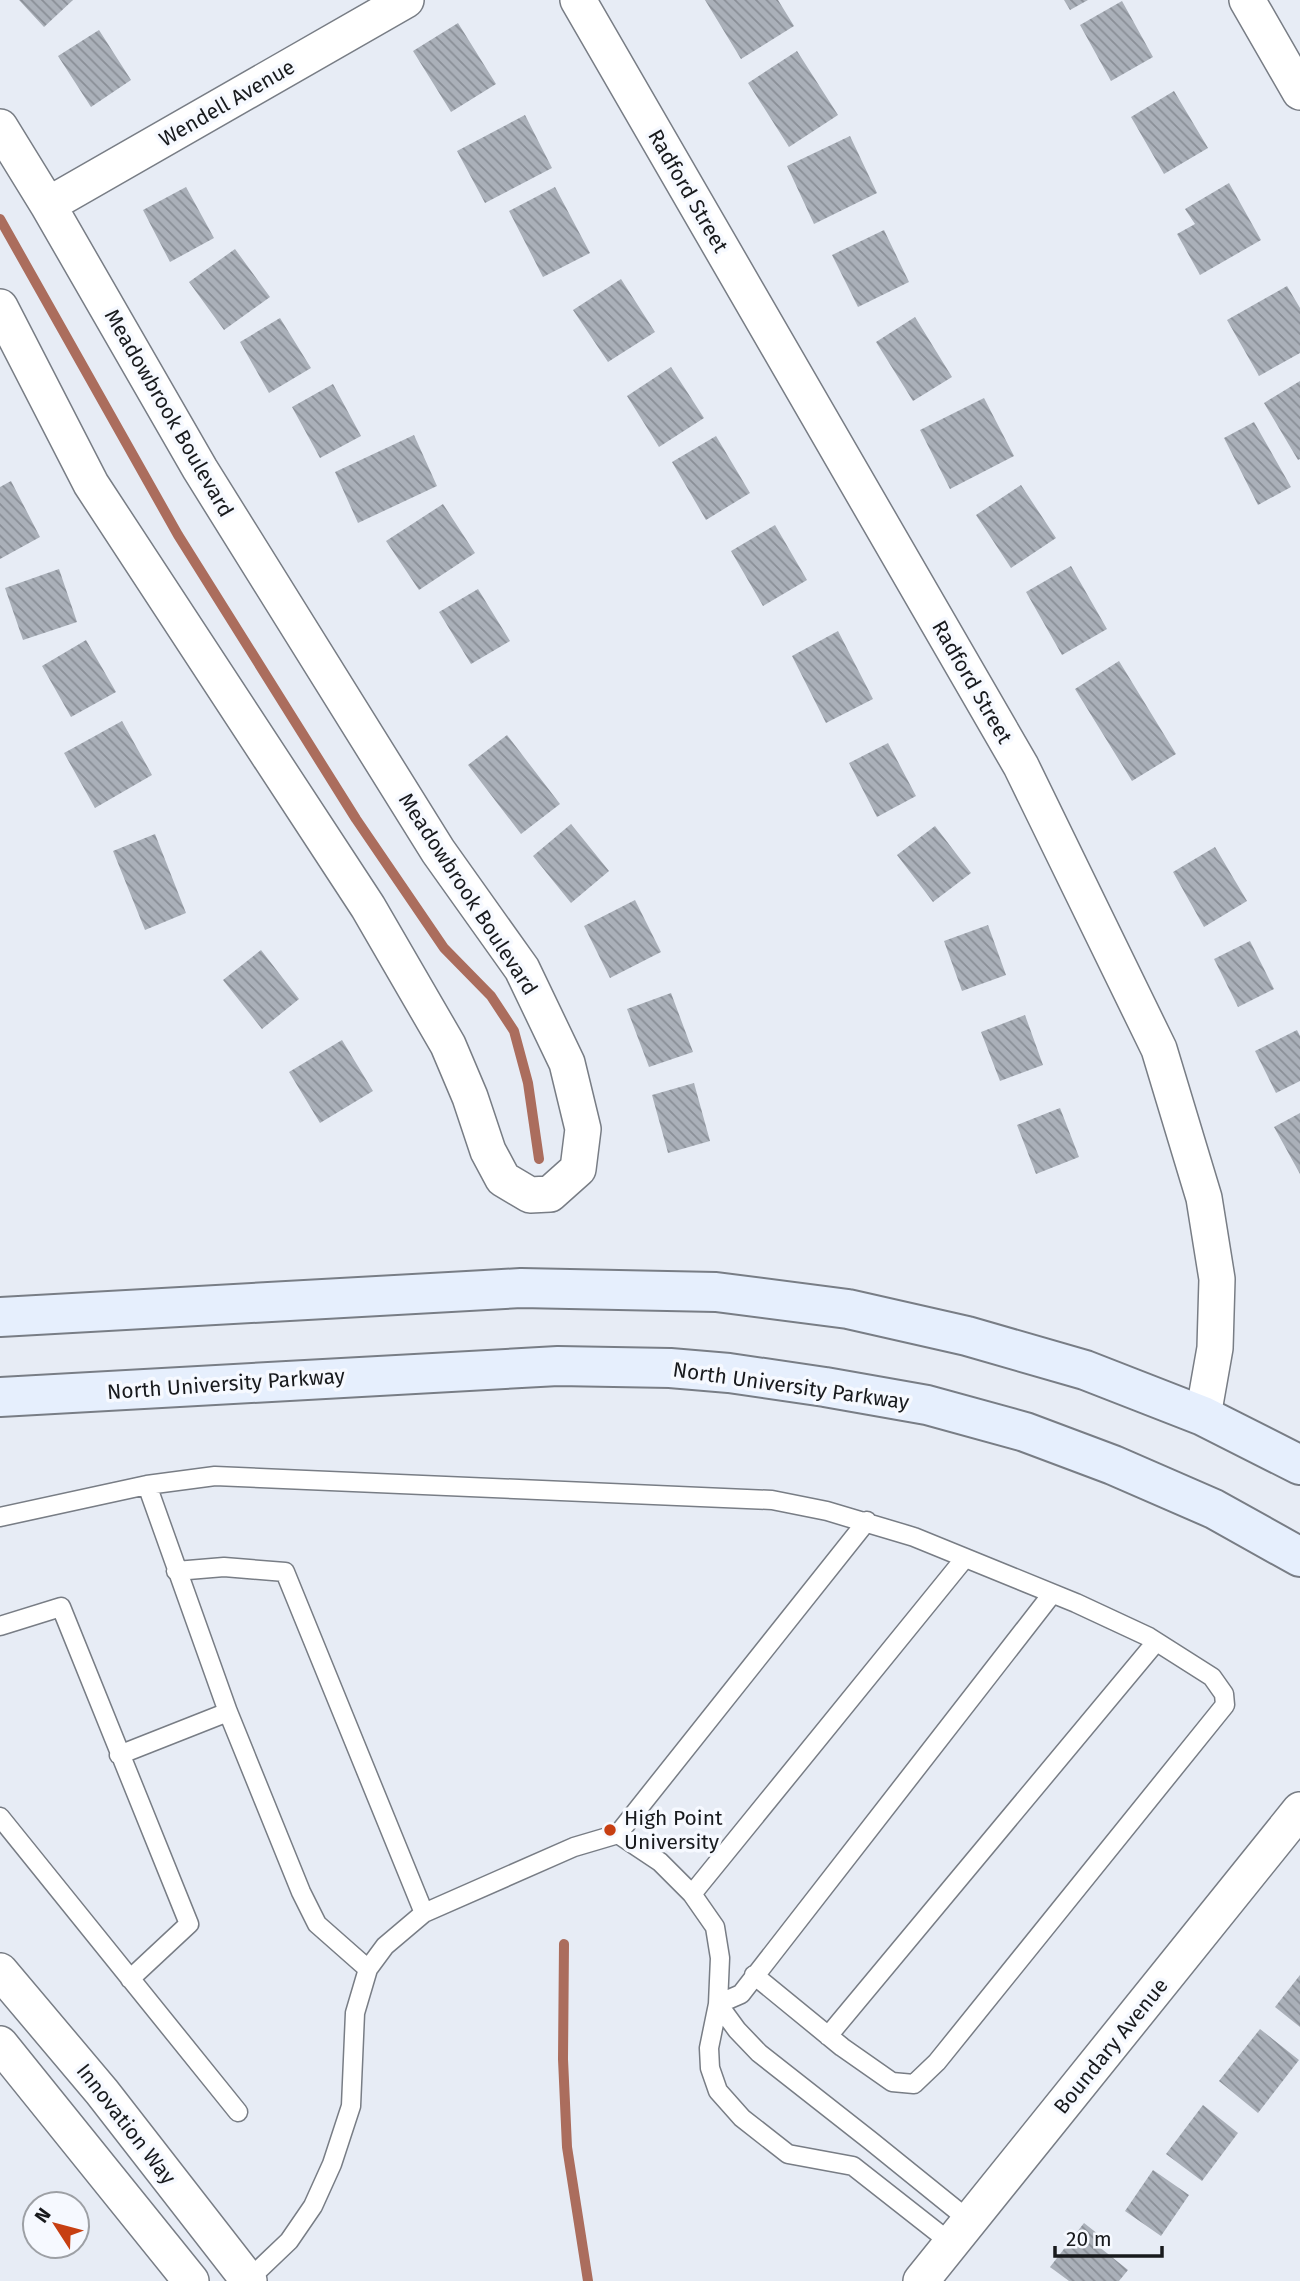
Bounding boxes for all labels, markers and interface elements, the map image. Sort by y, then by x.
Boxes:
street label: Wendell Avenue [154,54,300,152]
street label: Radford Street [642,125,734,258]
street label: Meadowbrook Boulevard [99,304,239,522]
street label: Radford Street [926,616,1018,749]
street label: Meadowbrook Boulevard [393,788,543,1000]
street label: North University Parkway [671,1357,912,1416]
street label: North University Parkway [106,1363,347,1405]
place label: High Point University [624,1805,723,1855]
marker: High Point University [602,1822,618,1838]
street label: Boundary Avenue [1048,1973,1174,2119]
street label: Innovation Way [71,2058,182,2190]
north arrow [21,2190,91,2260]
text: N [30,2203,56,2227]
scale bar [1055,2214,1162,2258]
text: 20 m [1066,2226,1112,2252]

